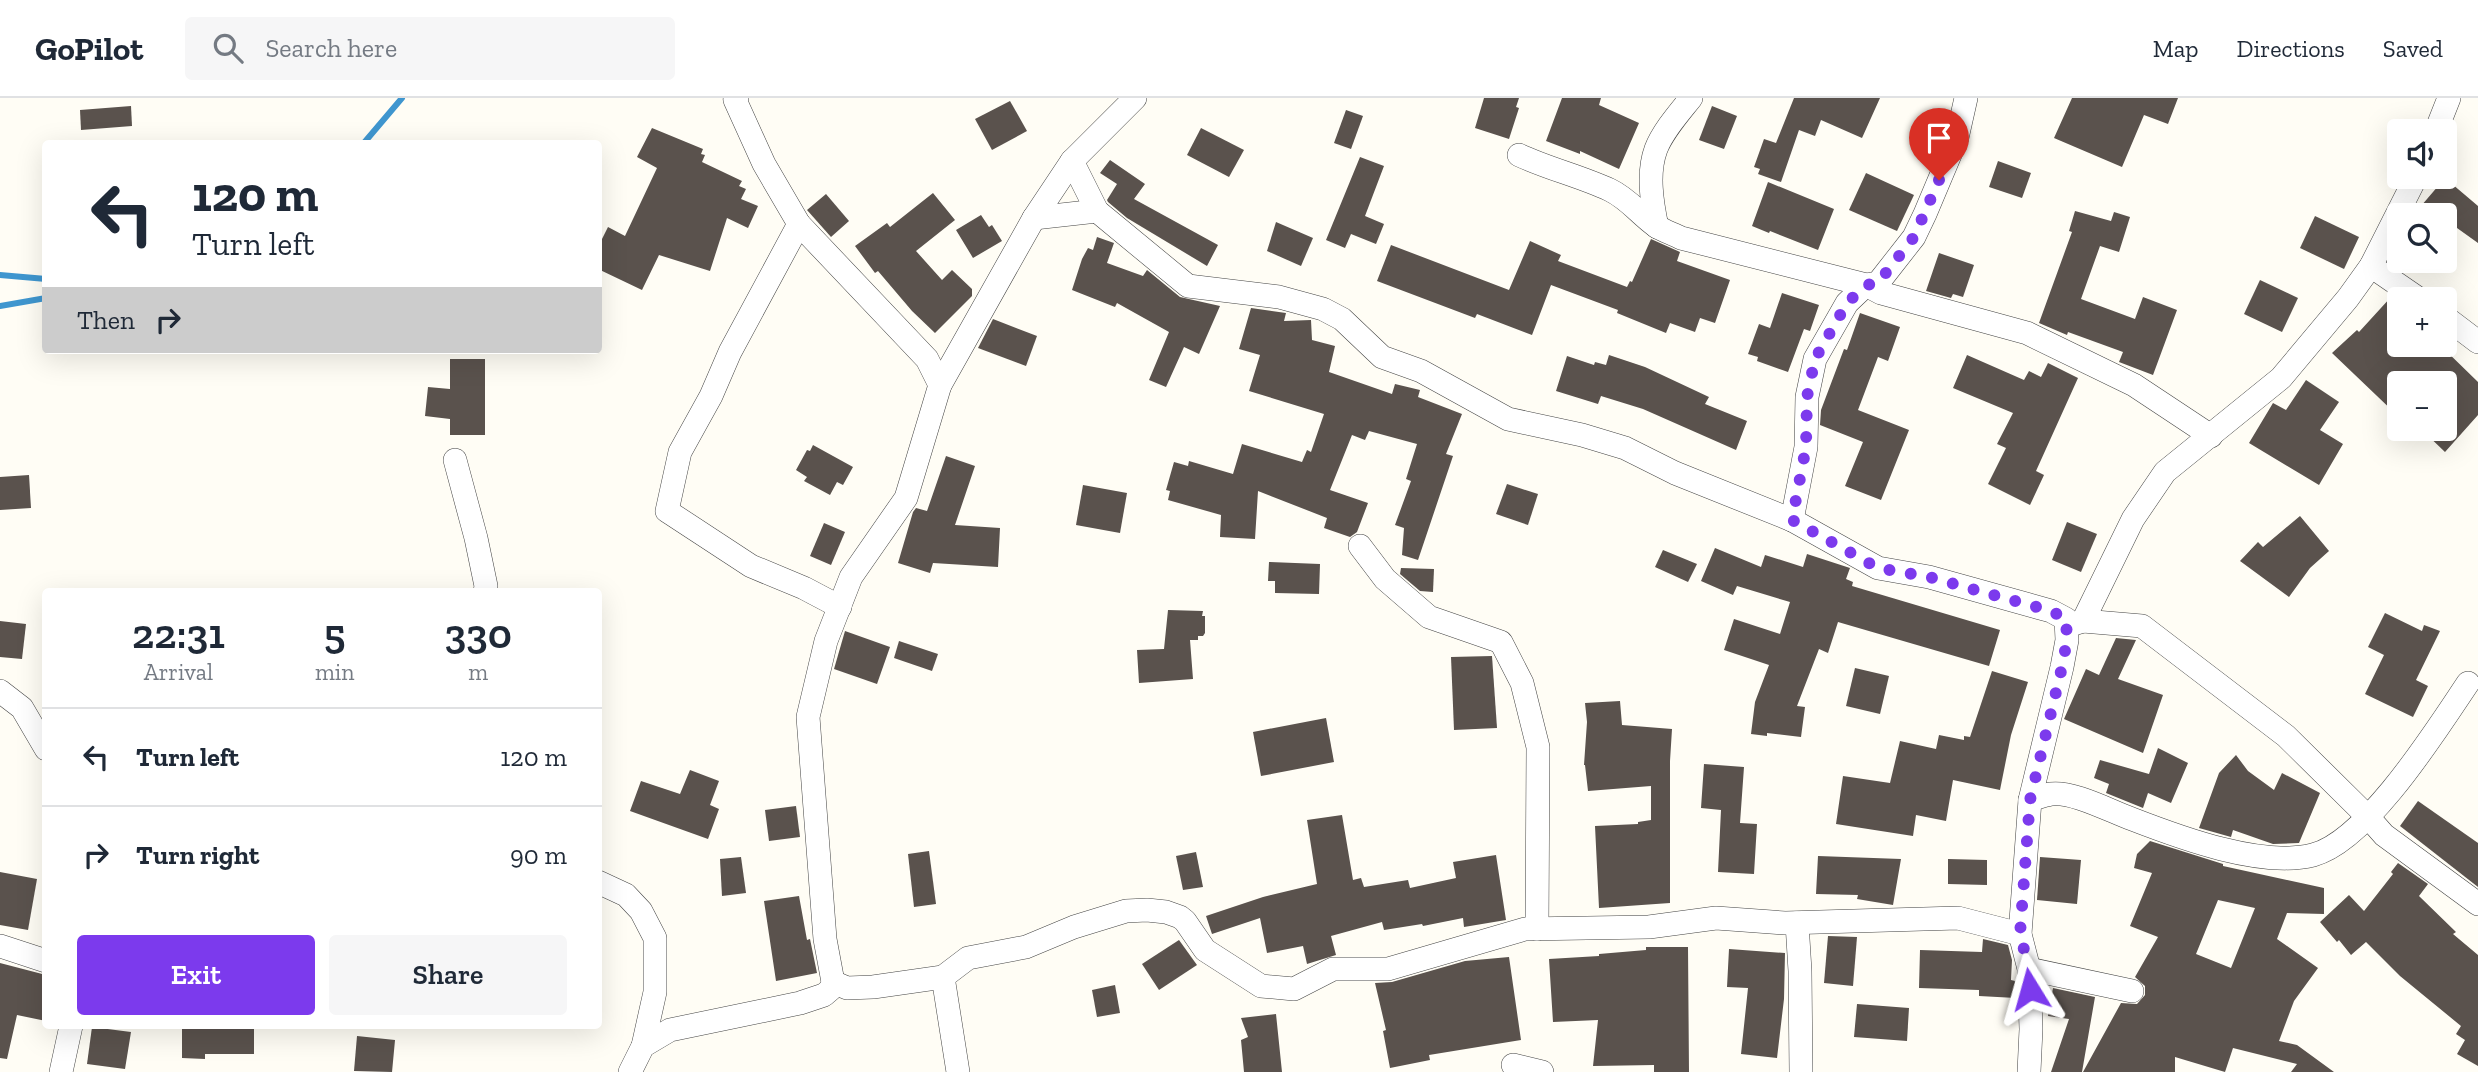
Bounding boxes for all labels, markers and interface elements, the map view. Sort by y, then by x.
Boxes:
search box [185,17,675,80]
text: GoPilot [35,29,143,68]
icon: search [209,29,247,67]
text: Search here [265,32,397,64]
text: Map [2153,34,2199,63]
text: Directions [2237,34,2345,63]
text: Saved [2383,34,2443,63]
pin [1909,108,1969,180]
icon: arrive [1920,119,1958,157]
map controls [2387,119,2457,441]
button: sound [2387,119,2457,189]
text: 120 m [192,165,318,224]
icon: left [77,168,168,259]
button: search [2387,203,2457,273]
text: Turn left [192,225,314,263]
button: + [2387,287,2457,357]
icon: right [149,301,187,339]
text: Then [77,304,135,336]
button: − [2387,371,2457,441]
text: 22:31 [132,608,225,659]
text: 5 [324,608,346,659]
text: 330 [444,608,512,659]
text: Arrival [144,658,213,686]
text: min [315,658,354,686]
text: m [468,658,488,686]
icon: left [77,738,115,776]
text: Turn left [136,741,239,773]
text: 120 m [500,741,567,773]
icon: right [77,836,115,874]
text: Turn right [136,839,259,871]
text: 90 m [510,839,567,871]
button: Exit [77,935,315,1015]
button: Share [329,935,567,1015]
position arrow [1993,952,2067,1026]

